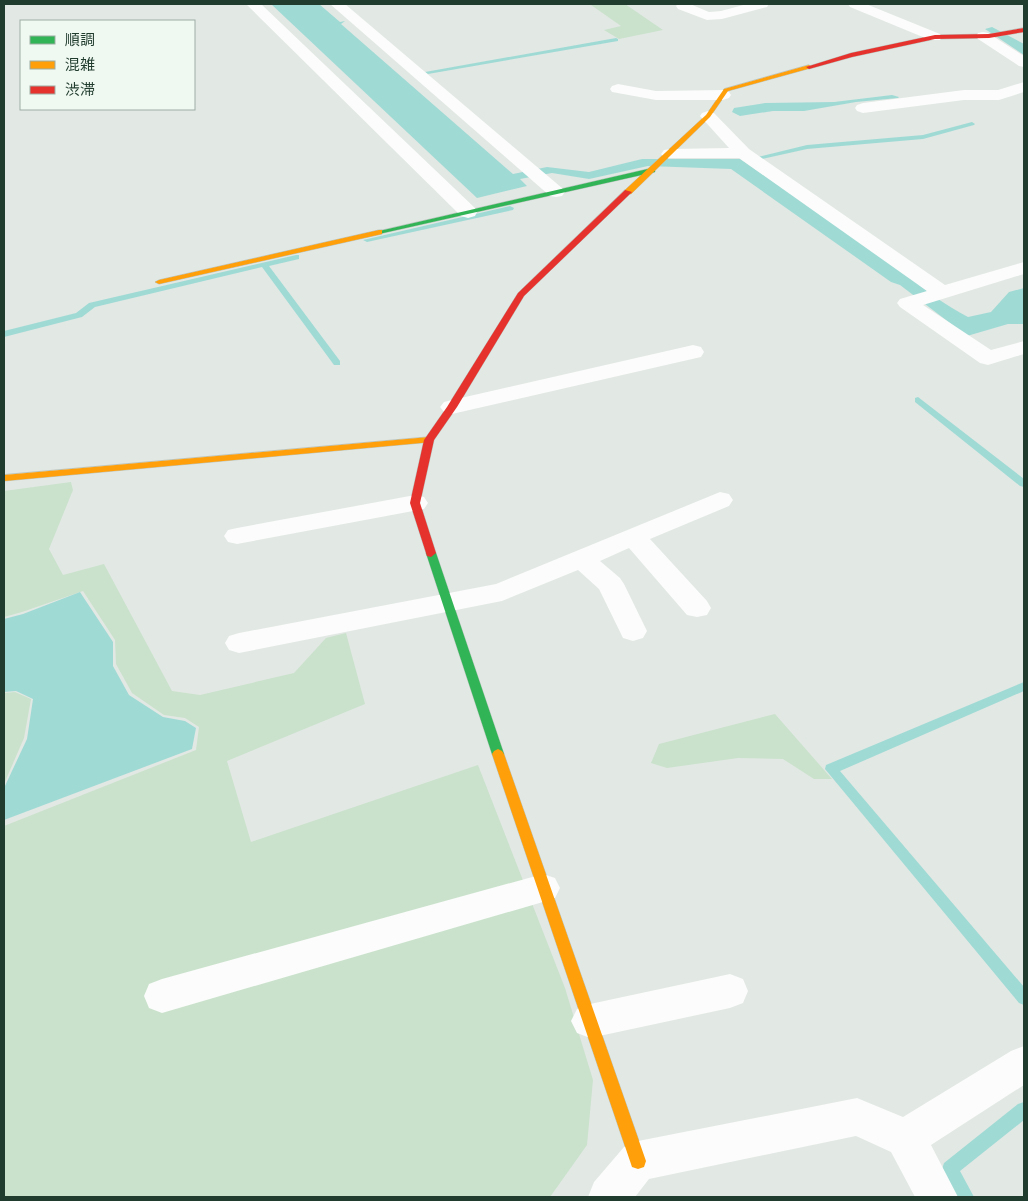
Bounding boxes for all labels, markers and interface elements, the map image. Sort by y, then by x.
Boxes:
legend [20,20,195,110]
text: 順調 [65,31,95,48]
text: 混雑 [65,56,95,73]
text: 渋滞 [65,81,95,98]

